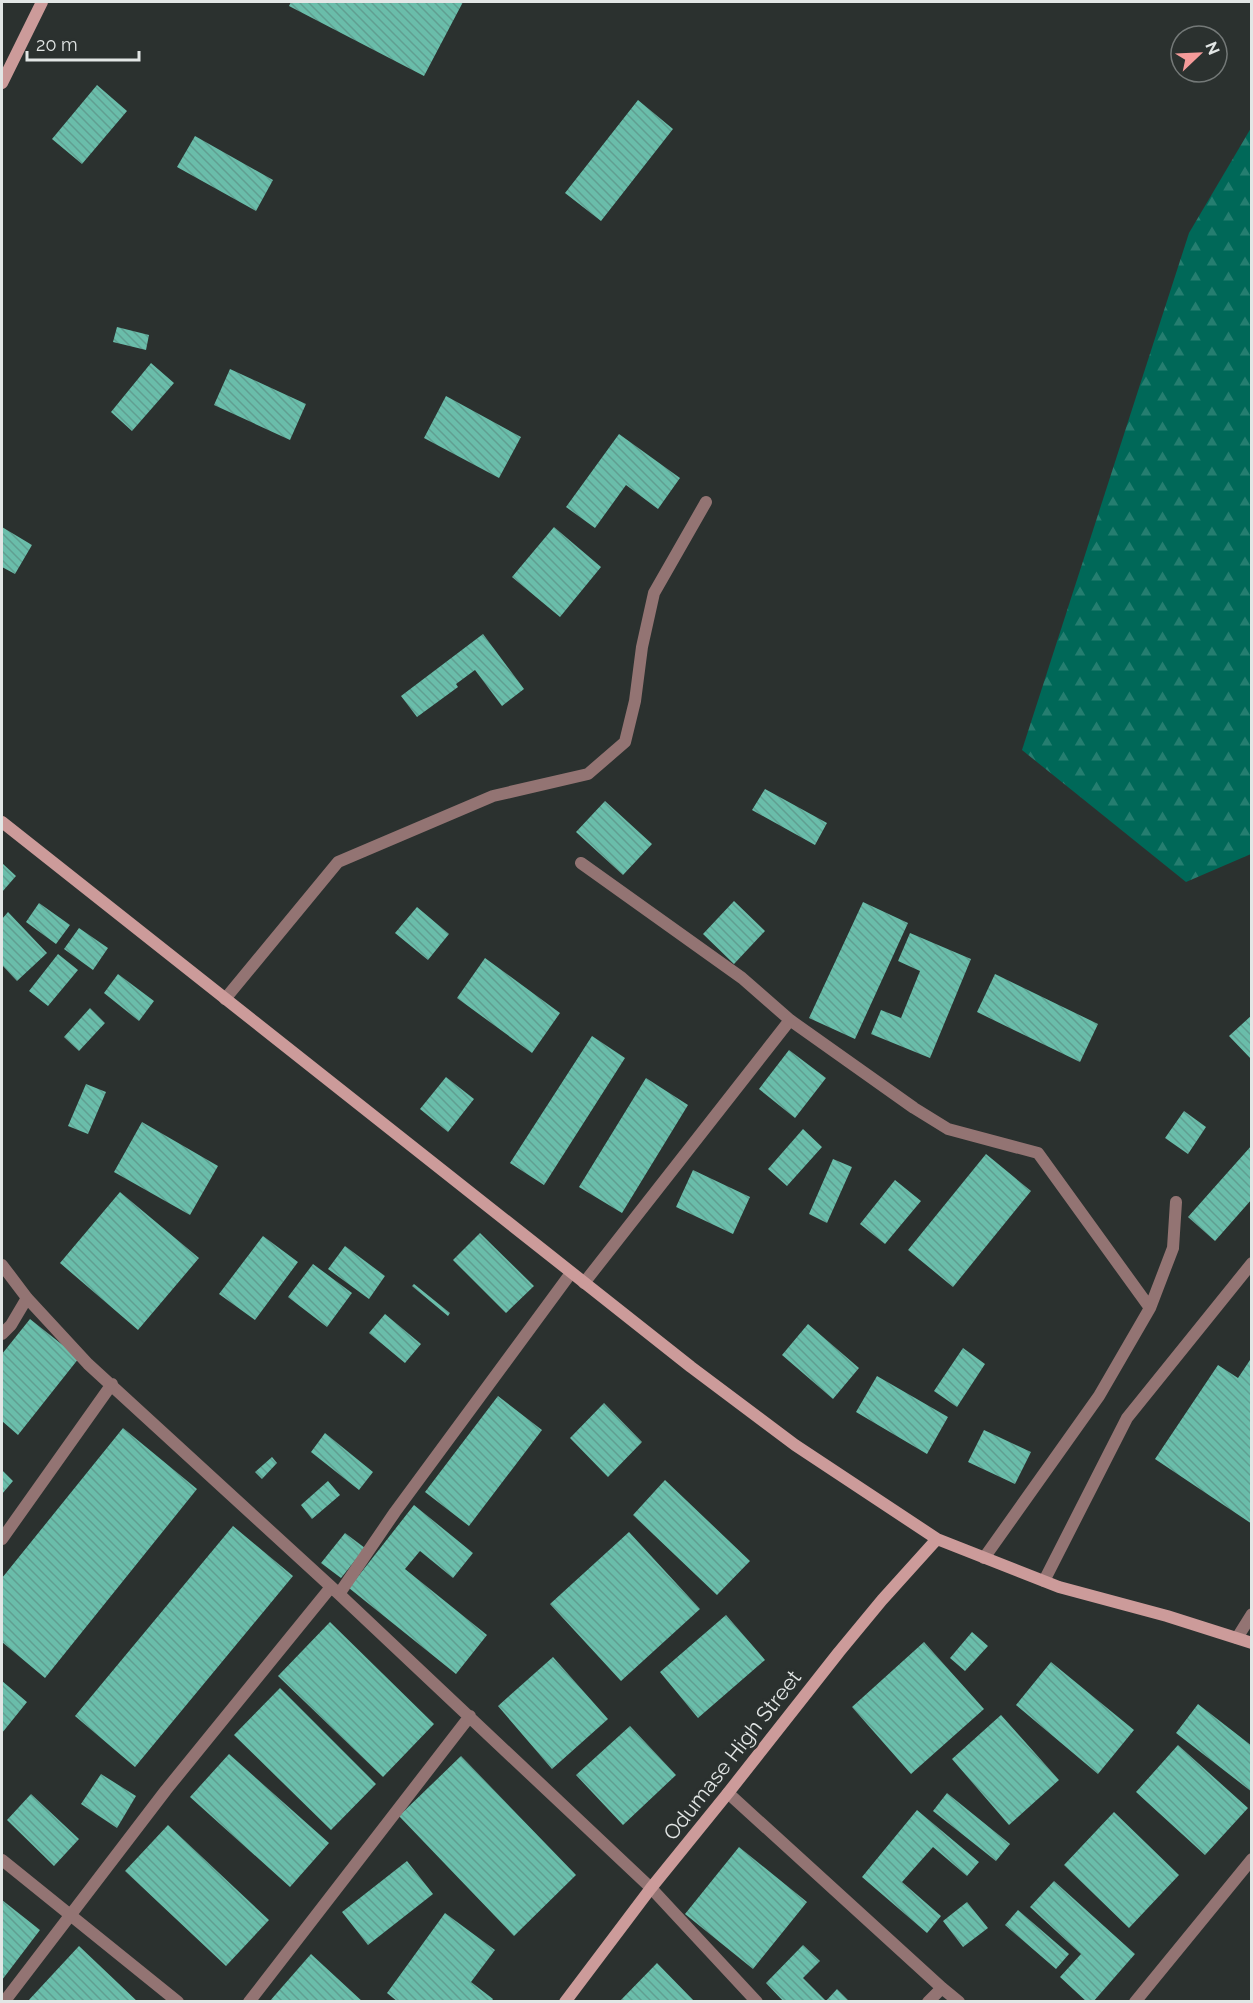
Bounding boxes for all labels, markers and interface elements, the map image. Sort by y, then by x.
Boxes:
scale bar [27,24,140,62]
north arrow [1169,24,1229,84]
text: 20 m [36,34,78,55]
text: N [1201,39,1223,58]
street label: Odumase High Street [658,1665,806,1845]

